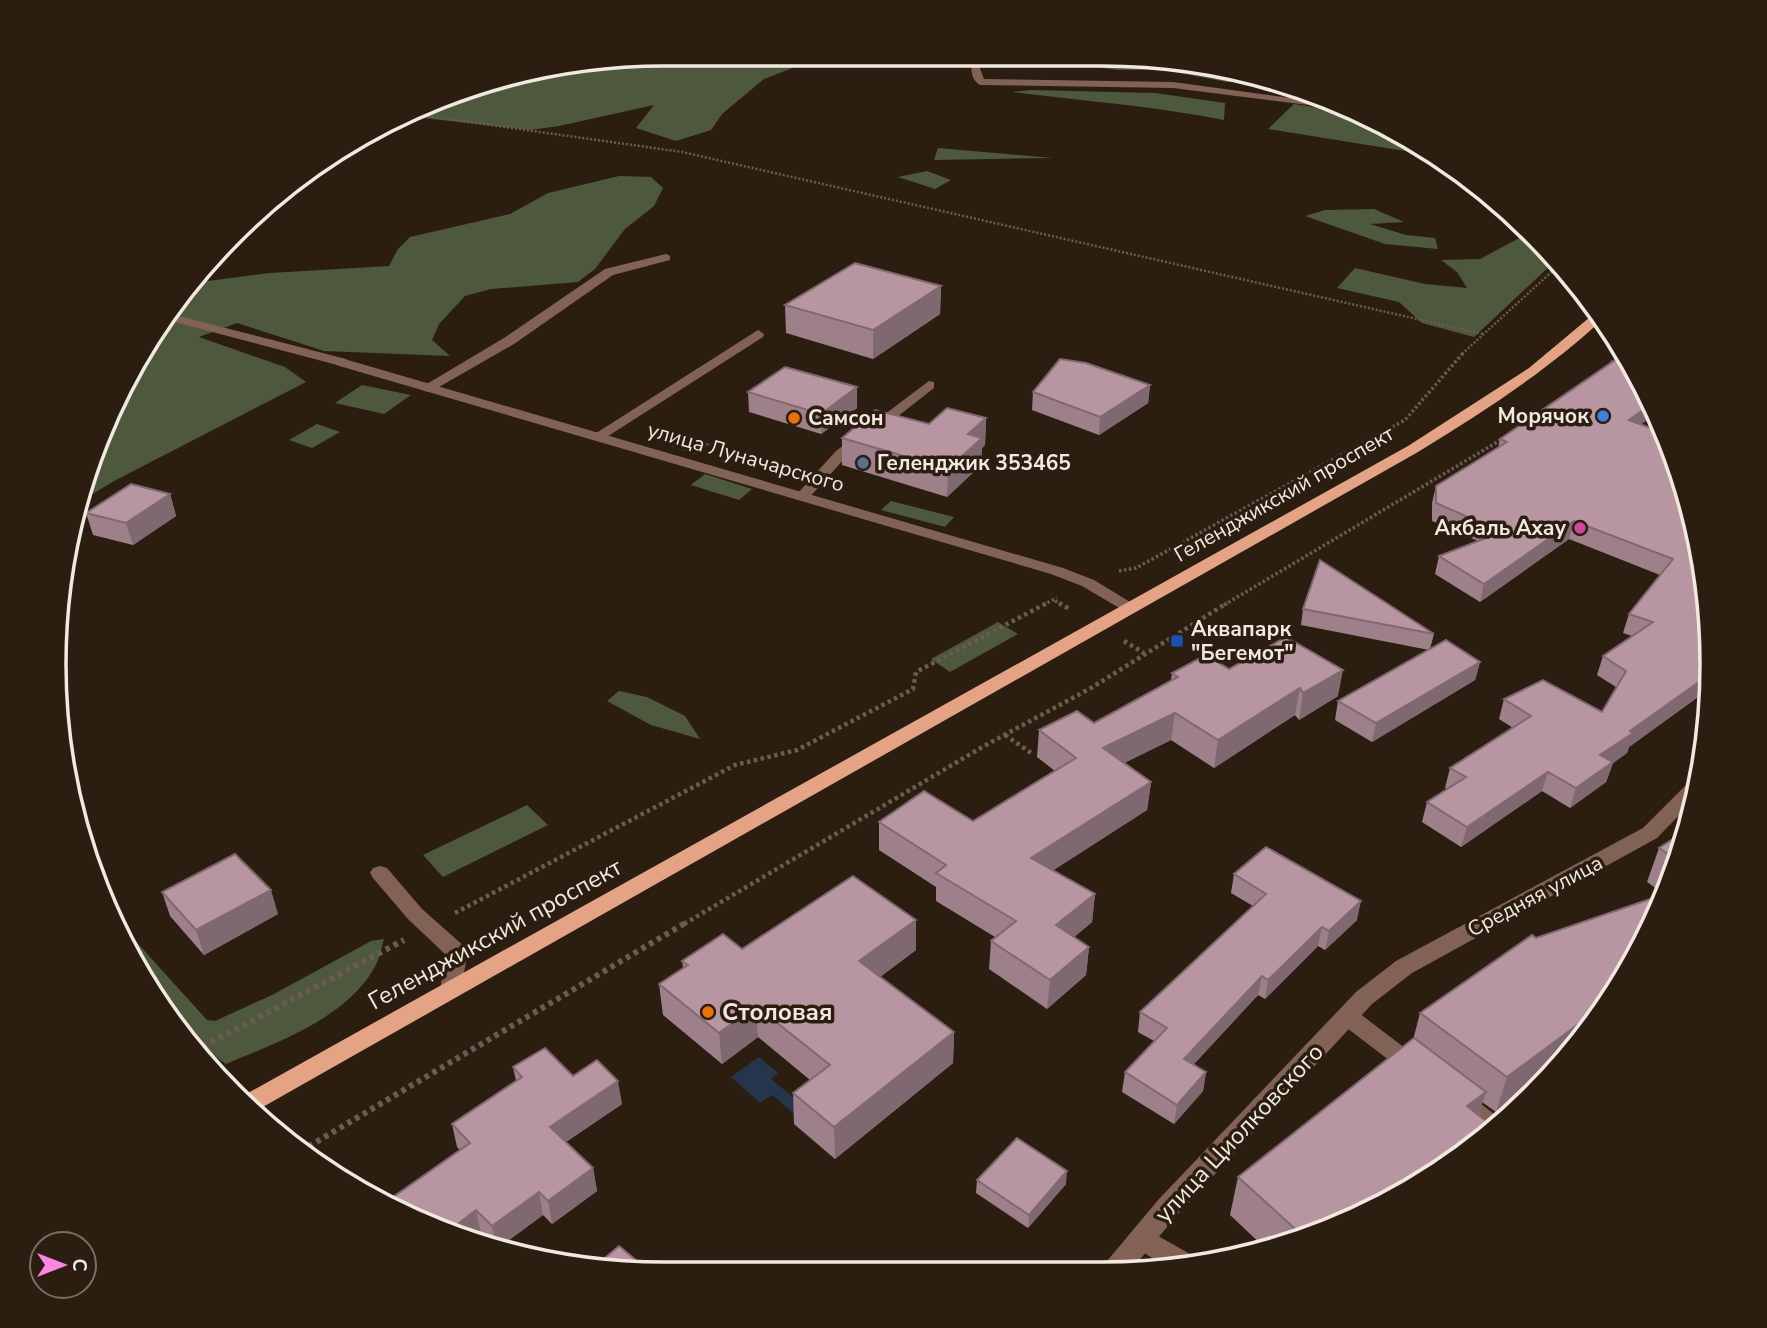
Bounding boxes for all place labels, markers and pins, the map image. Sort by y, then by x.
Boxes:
place label: Морячок [1498,402,1589,430]
place label: Самсон [808,404,884,432]
marker: Морячок [1595,408,1611,424]
marker: Самсон [786,410,802,426]
place label: Геленджик 353465 [877,449,1071,477]
marker: Геленджик 353465 [855,455,871,471]
place label: Акбаль Ахау [1435,514,1567,542]
marker: Акбаль Ахау [1572,520,1588,536]
place label: Аквапарк "Бегемот" [1191,615,1294,667]
marker: Аквапарк "Бегемот" [1169,633,1185,649]
place label: Столовая [722,996,833,1028]
marker: Столовая [700,1004,716,1020]

